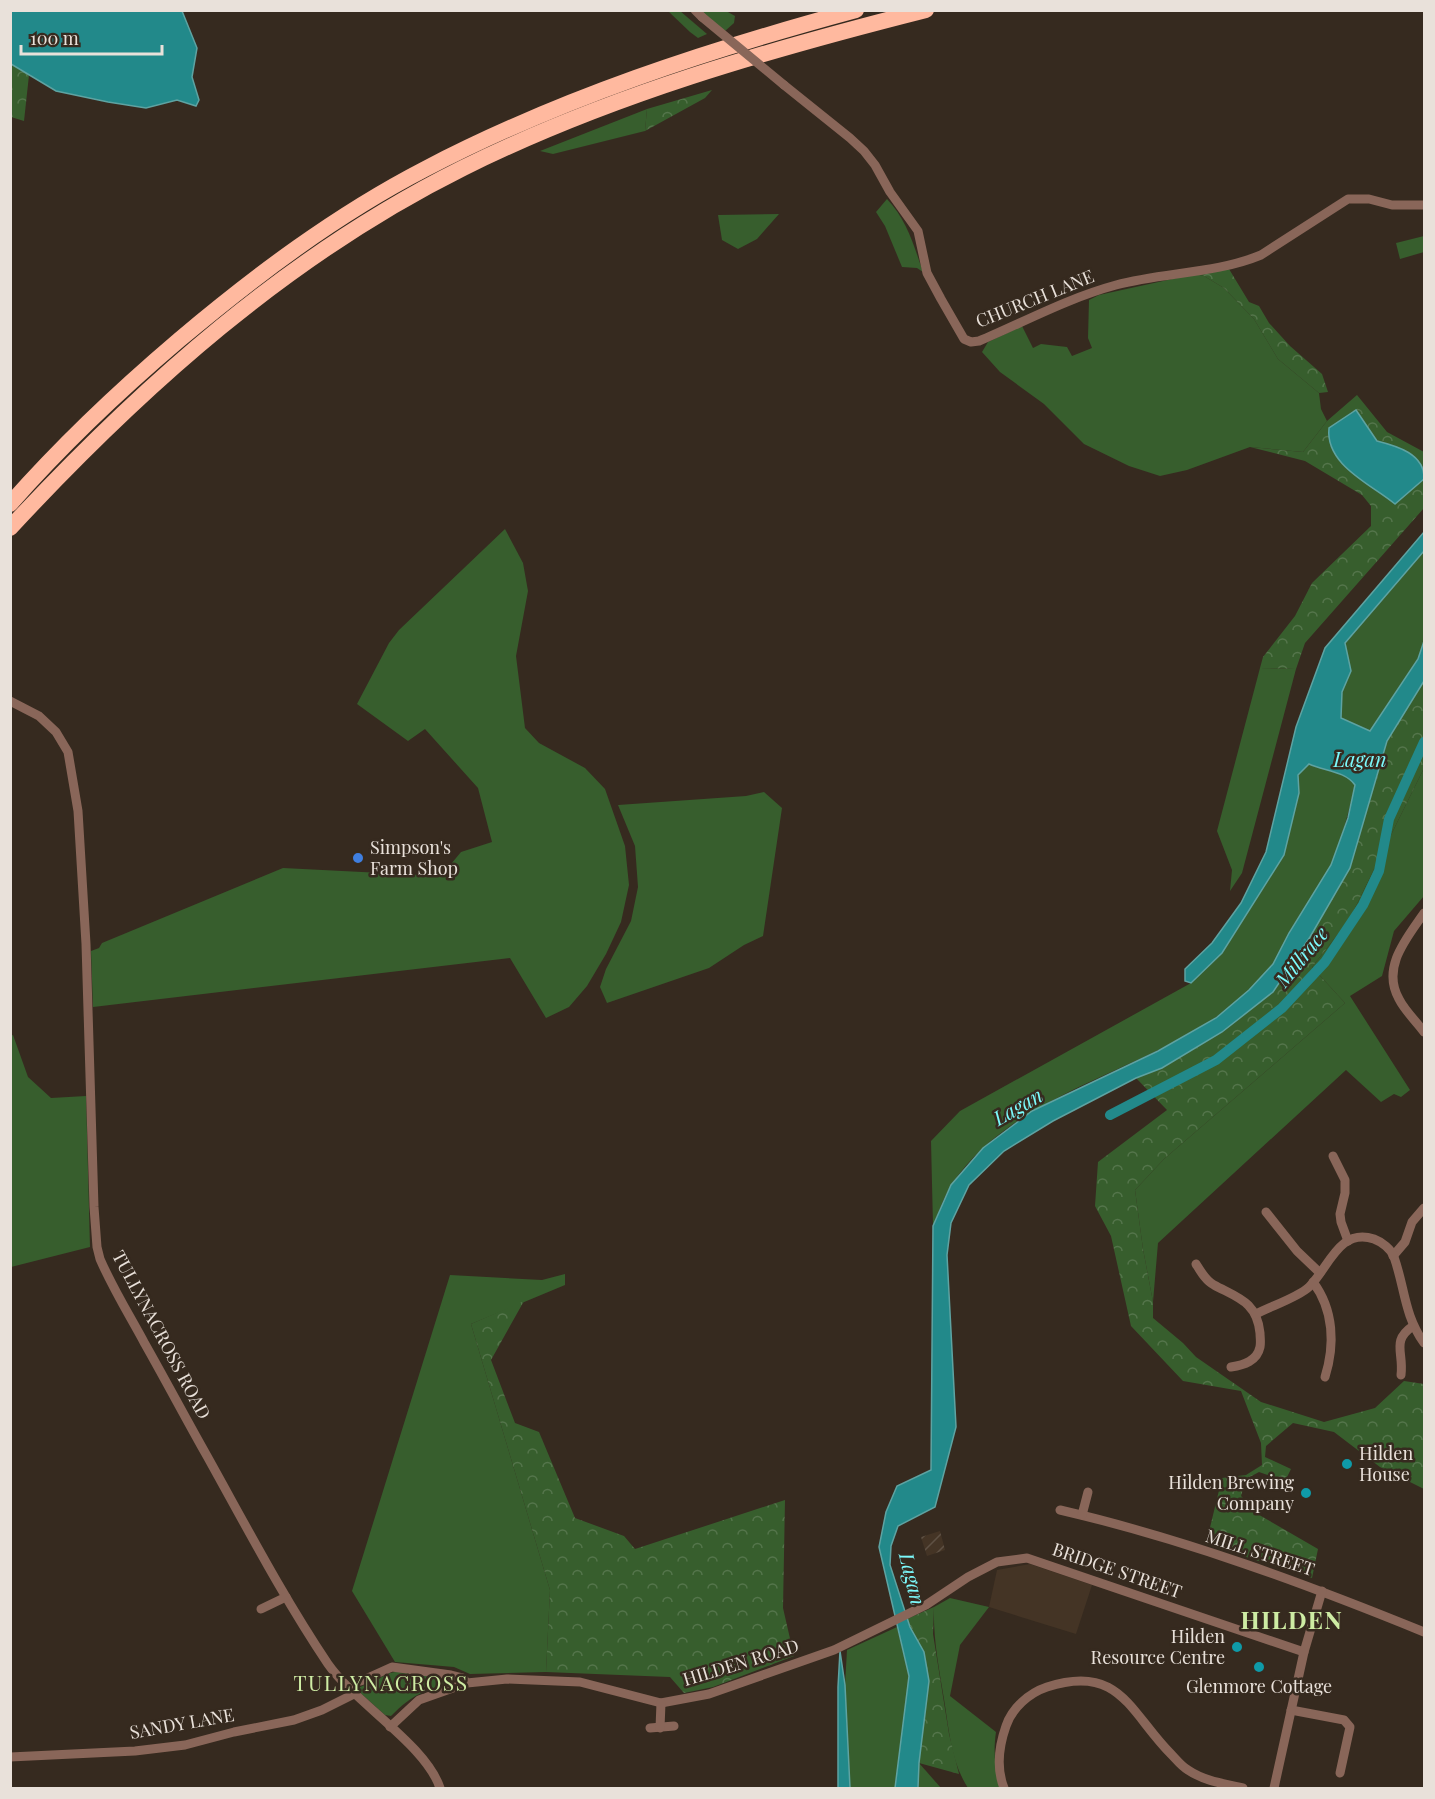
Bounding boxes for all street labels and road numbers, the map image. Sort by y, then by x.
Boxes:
street label: CHURCH LANE [972,263,1097,333]
street label: TULLYNACROSS ROAD [107,1246,217,1423]
street label: MILL STREET [1203,1523,1318,1581]
street label: BRIDGE STREET [1049,1537,1185,1603]
street label: HILDEN ROAD [680,1633,802,1691]
street label: SANDY LANE [128,1702,236,1744]

